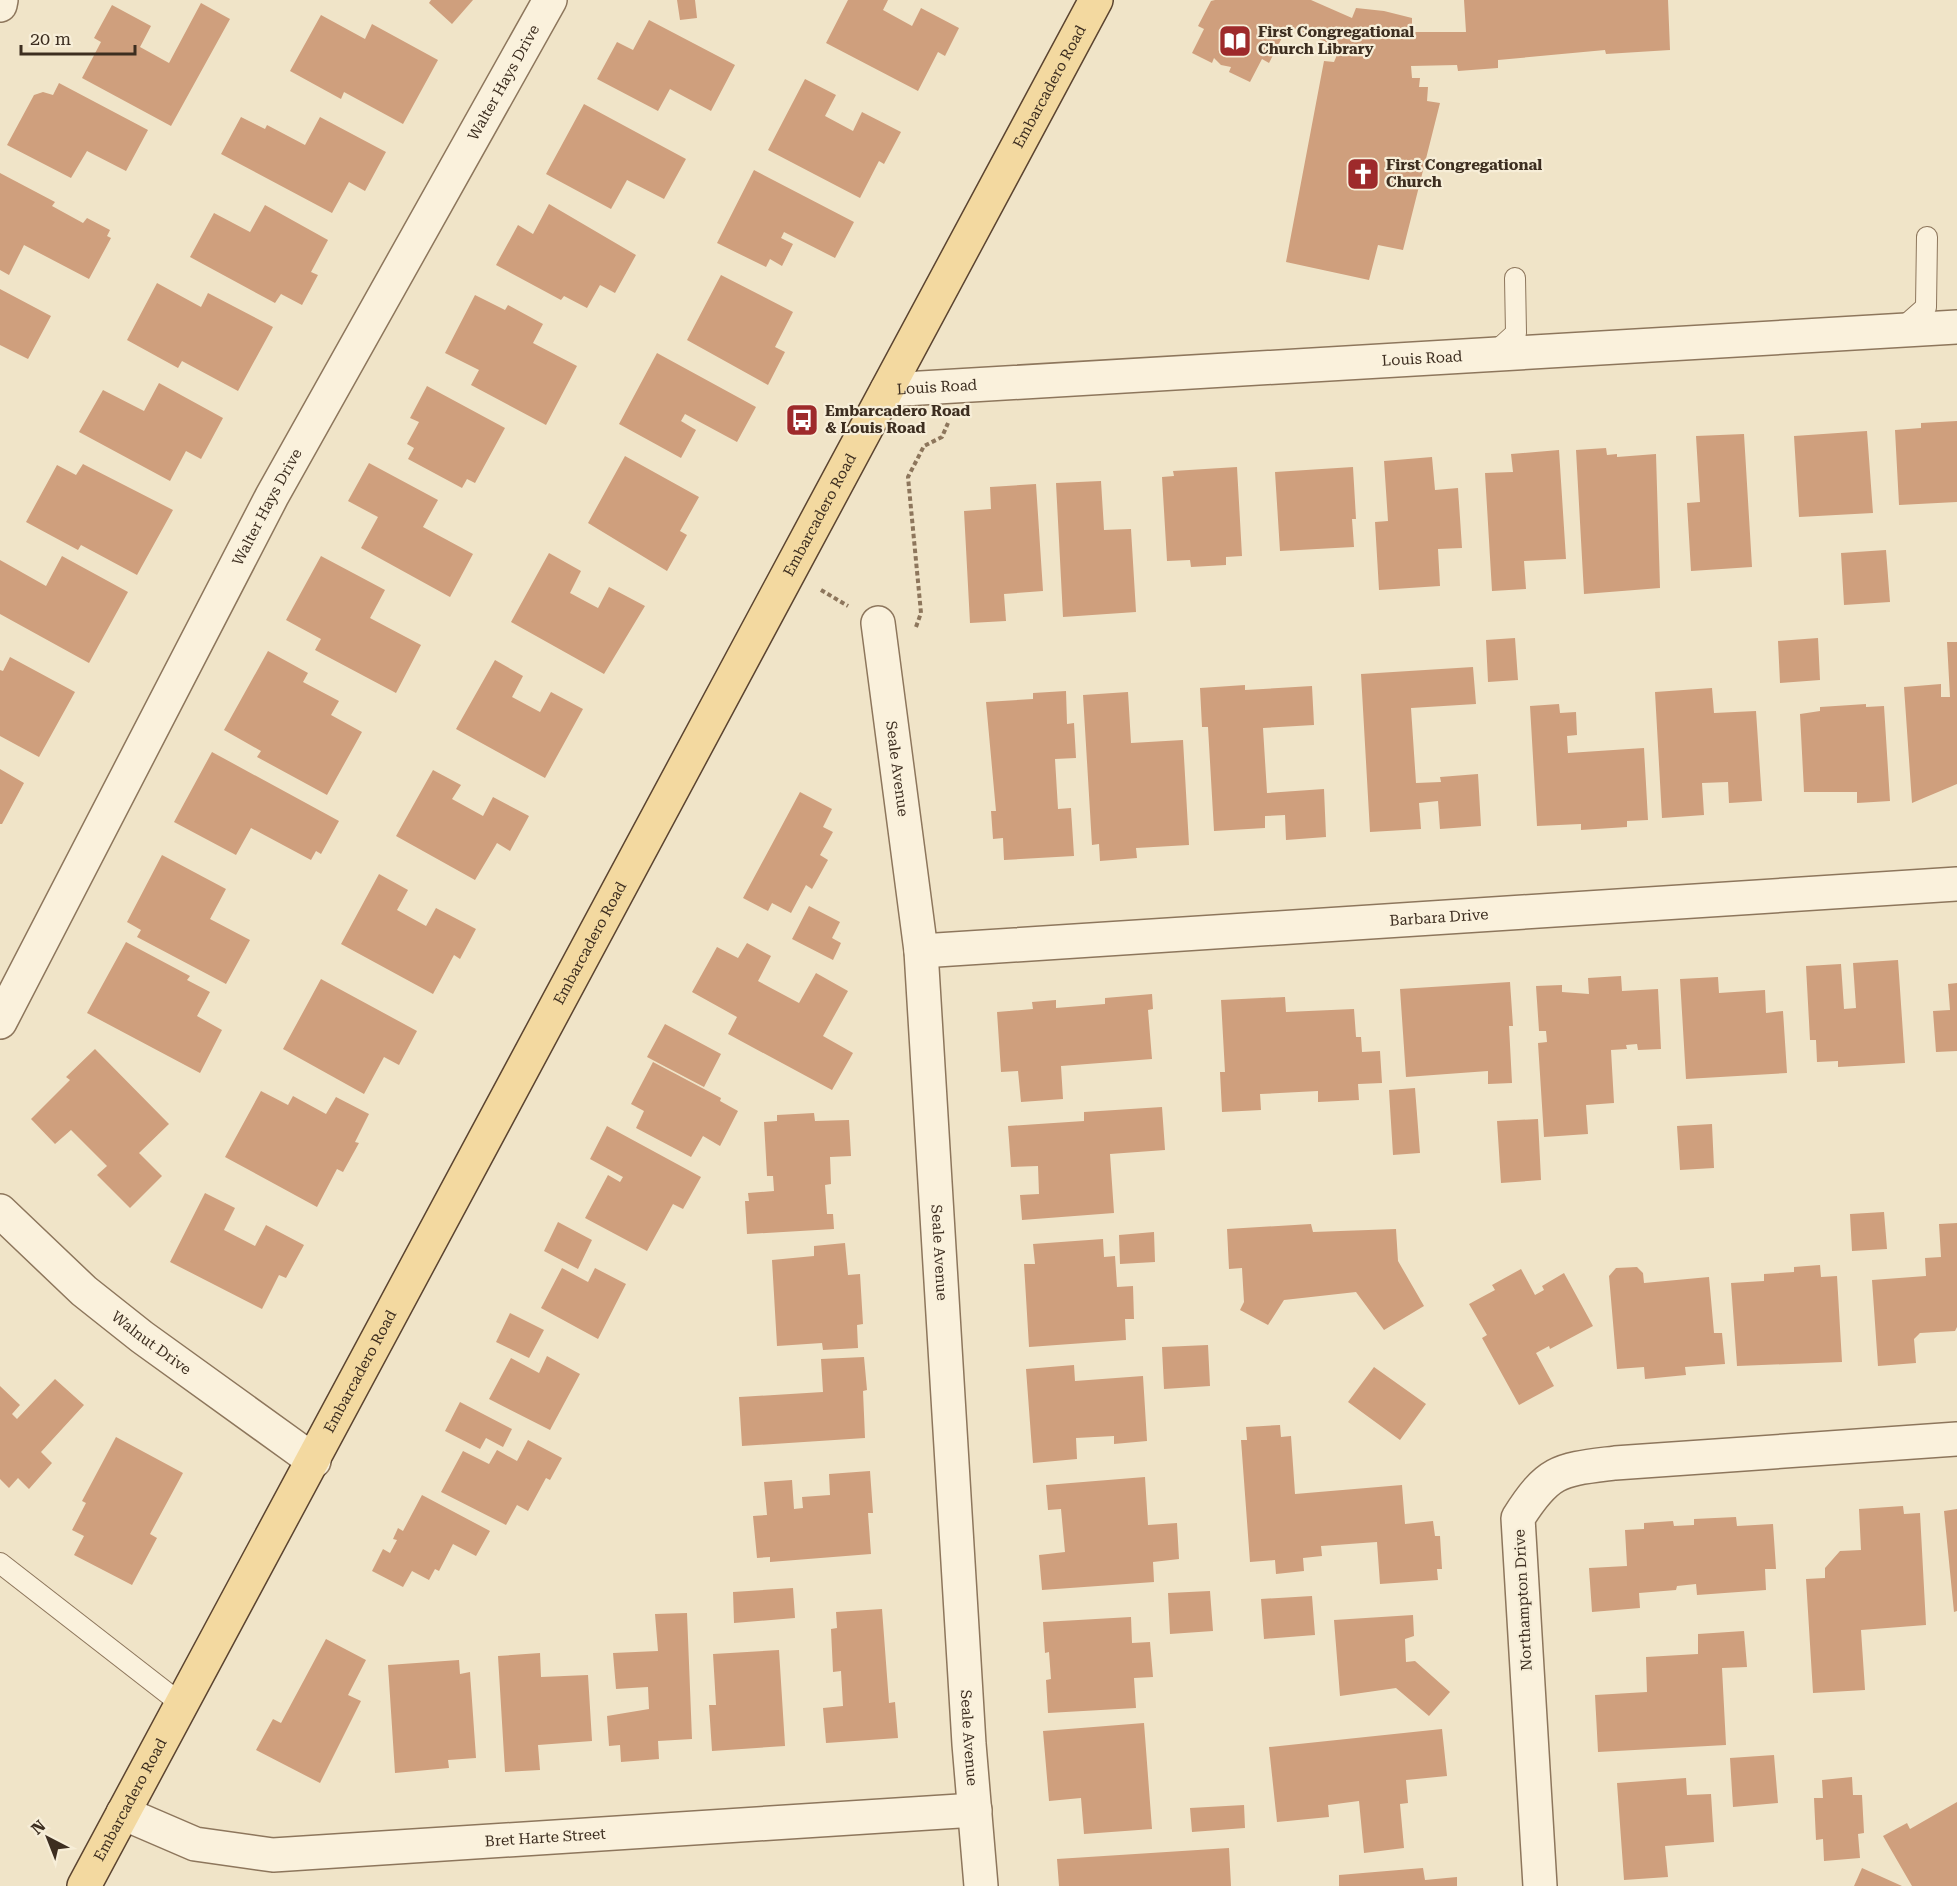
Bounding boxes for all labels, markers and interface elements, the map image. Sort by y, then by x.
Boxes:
scale bar [21,18,135,56]
street label: Walter Hays Drive [464,22,543,144]
street label: Embarcadero Road [1009,22,1090,151]
library icon: First Congregational Church Library [1217,23,1253,59]
place label: First Congregational Church Library [1258,23,1414,58]
text: 20 m [30,28,71,49]
church icon: First Congregational Church [1345,156,1381,192]
place label: First Congregational Church [1386,156,1542,191]
street label: Louis Road [1381,347,1463,370]
street label: Louis Road [896,376,978,398]
bus stop icon: Embarcadero Road & Louis Road [784,402,820,438]
place label: Embarcadero Road & Louis Road [825,402,970,437]
street label: Walter Hays Drive [229,445,306,569]
street label: Embarcadero Road [779,450,860,580]
street label: Seale Avenue [882,720,912,818]
street label: Embarcadero Road [550,878,630,1008]
street label: Barbara Drive [1389,905,1489,930]
street label: Seale Avenue [927,1204,951,1301]
street label: Embarcadero Road [320,1306,401,1436]
street label: Walnut Drive [108,1307,195,1378]
street label: Northampton Drive [1510,1529,1536,1671]
street label: Seale Avenue [957,1689,982,1787]
street label: Embarcadero Road [90,1735,171,1864]
north arrow [18,1808,78,1868]
text: N [27,1816,49,1838]
street label: Bret Harte Street [484,1825,607,1850]

